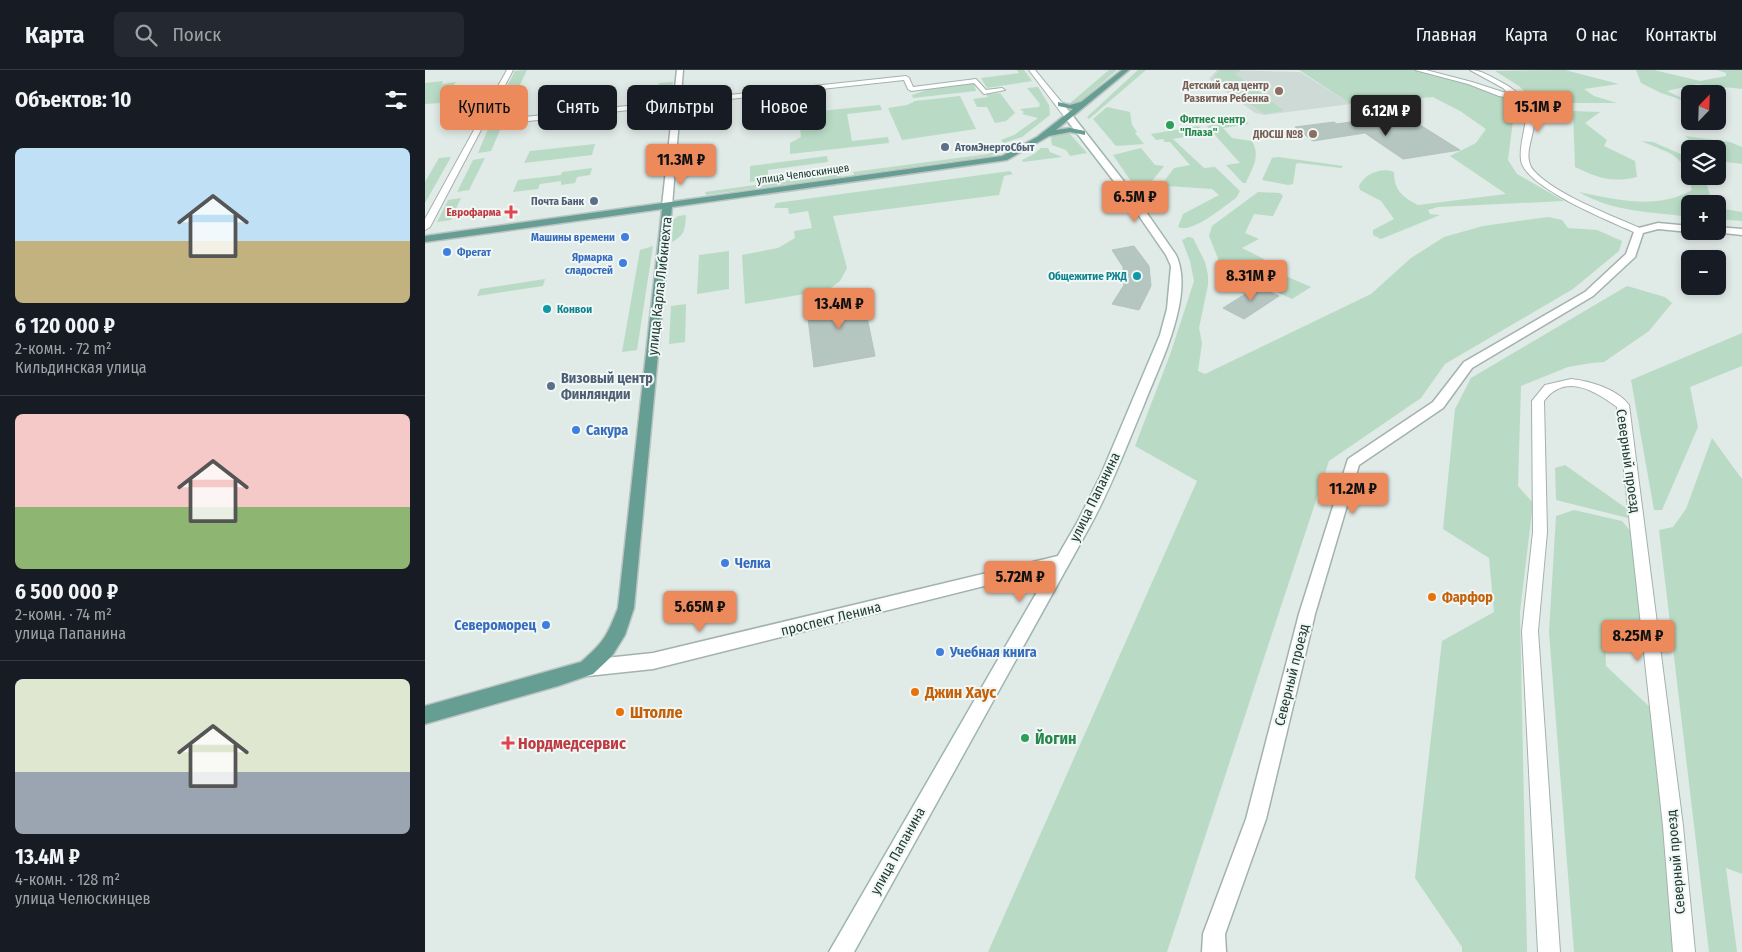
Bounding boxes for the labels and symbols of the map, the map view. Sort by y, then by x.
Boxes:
place label: Детский сад центр Развития Ребенка [1181,79,1270,105]
marker: Детский сад центр Развития Ребенка [1273,85,1285,97]
north arrow [1681,85,1726,130]
pin: 15.1M ₽ [1492,90,1584,133]
pin: 6.12M ₽ [1340,94,1432,137]
place label: Фитнес центр "Плаза" [1180,113,1246,139]
marker: Фитнес центр "Плаза" [1164,119,1176,131]
place label: ДЮСШ №8 [1252,128,1303,141]
marker: ДЮСШ №8 [1307,128,1319,140]
marker: АтомЭнергоСбыт [939,141,951,153]
place label: АтомЭнергоСбыт [954,141,1035,154]
pin: 11.3M ₽ [635,144,727,186]
street label: улица Челюскинцев [756,161,850,187]
pin: 6.5M ₽ [1094,180,1176,223]
place label: Почта Банк [531,195,584,208]
marker: Почта Банк [588,195,600,207]
place label: Еврофарма [447,206,502,219]
marker: Еврофарма [505,206,517,218]
street label: улица Карла Либкнехта [644,216,676,356]
place label: Машины времени [531,231,615,244]
marker: Машины времени [619,231,631,243]
marker: Фрегат [441,246,453,258]
place label: Фрегат [457,246,491,259]
place label: Ярмарка сладостей [565,251,614,277]
marker: Ярмарка сладостей [617,257,629,269]
pin: 8.31M ₽ [1205,260,1297,302]
place label: Общежитие РЖД [1048,270,1128,283]
marker: Общежитие РЖД [1131,270,1143,282]
pin: 13.4M ₽ [793,288,885,330]
marker: Конвои [541,303,553,315]
place label: Конвои [557,303,592,316]
place label: Визовый центр Финляндии [561,370,653,403]
marker: Визовый центр Финляндии [545,380,557,392]
street label: Северный проезд [1612,408,1644,514]
place label: Сакура [586,422,628,439]
marker: Сакура [570,424,582,436]
street label: улица Папанина [1066,449,1124,544]
pin: 11.2M ₽ [1307,472,1399,515]
place label: Челка [735,555,771,572]
marker: Челка [719,557,731,569]
pin: 5.72M ₽ [974,560,1066,603]
place label: Фарфор [1442,589,1493,606]
pin: 5.65M ₽ [654,590,746,633]
marker: Фарфор [1426,591,1438,603]
street label: проспект Ленина [779,598,883,640]
place label: Североморец [454,617,536,634]
marker: Североморец [540,619,552,631]
pin: 8.25M ₽ [1592,620,1684,662]
street label: Северный проезд [1271,622,1313,728]
place label: Учебная книга [949,644,1037,661]
marker: Учебная книга [934,646,946,658]
place label: Джин Хаус [924,683,996,702]
marker: Джин Хаус [909,686,921,698]
place label: Штолле [630,703,683,722]
marker: Штолле [614,706,626,718]
place label: Йогин [1035,729,1076,748]
marker: Йогин [1019,732,1031,744]
place label: Нордмедсервис [518,734,626,753]
marker: Нордмедсервис [502,737,514,749]
street label: улица Папанина [867,804,929,898]
street label: Северный проезд [1663,809,1689,915]

